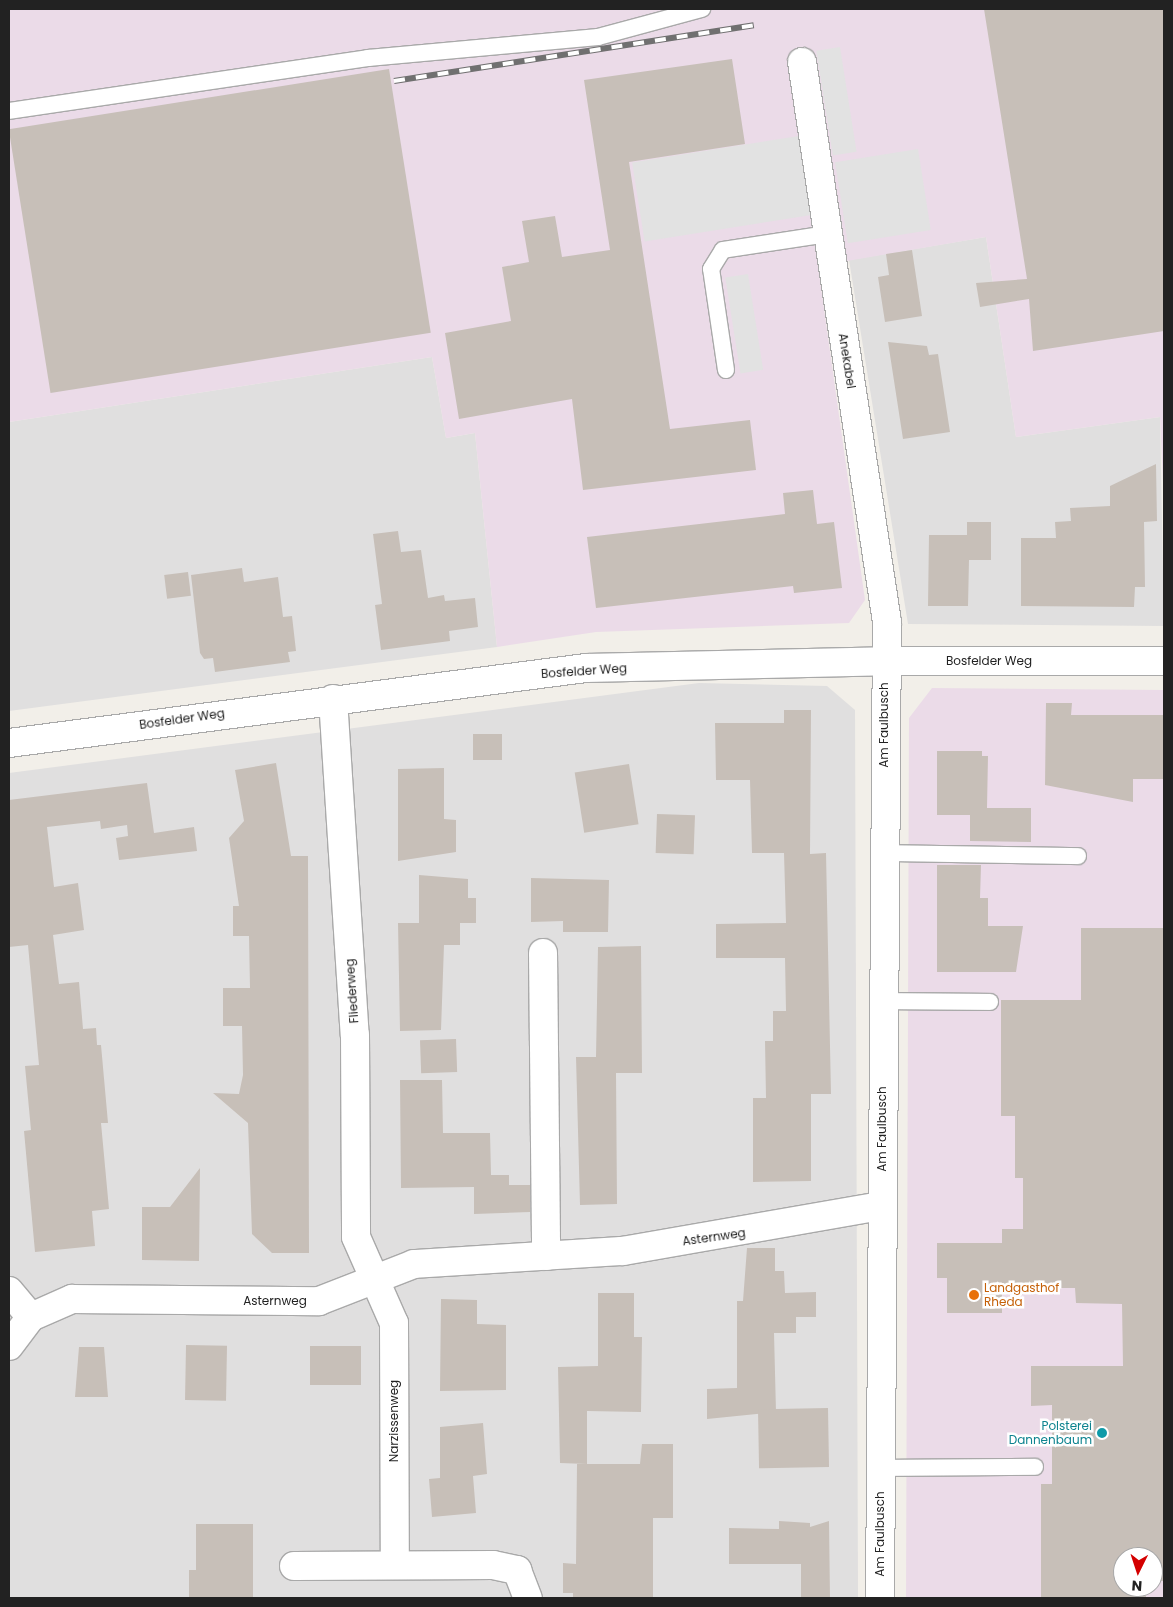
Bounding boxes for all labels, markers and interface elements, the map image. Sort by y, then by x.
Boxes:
street label: Anekabel [836,332,858,390]
street label: Bosfelder Weg [946,654,1032,668]
street label: Bosfelder Weg [541,661,627,681]
street label: Am Faulbusch [877,682,891,768]
street label: Bosfelder Weg [138,706,226,732]
street label: Fliederweg [343,958,361,1024]
street label: Am Faulbusch [875,1086,889,1172]
street label: Asternweg [681,1225,747,1249]
place label: Landgasthof Rheda [984,1281,1059,1309]
marker: Landgasthof Rheda [968,1289,980,1301]
street label: Asternweg [243,1294,307,1308]
street label: Narzissenweg [387,1380,401,1462]
place label: Polsterei Dannenbaum [1009,1419,1092,1447]
marker: Polsterei Dannenbaum [1096,1427,1108,1439]
street label: Am Faulbusch [873,1491,887,1577]
north arrow [1113,1547,1163,1597]
text: N [1131,1576,1143,1596]

